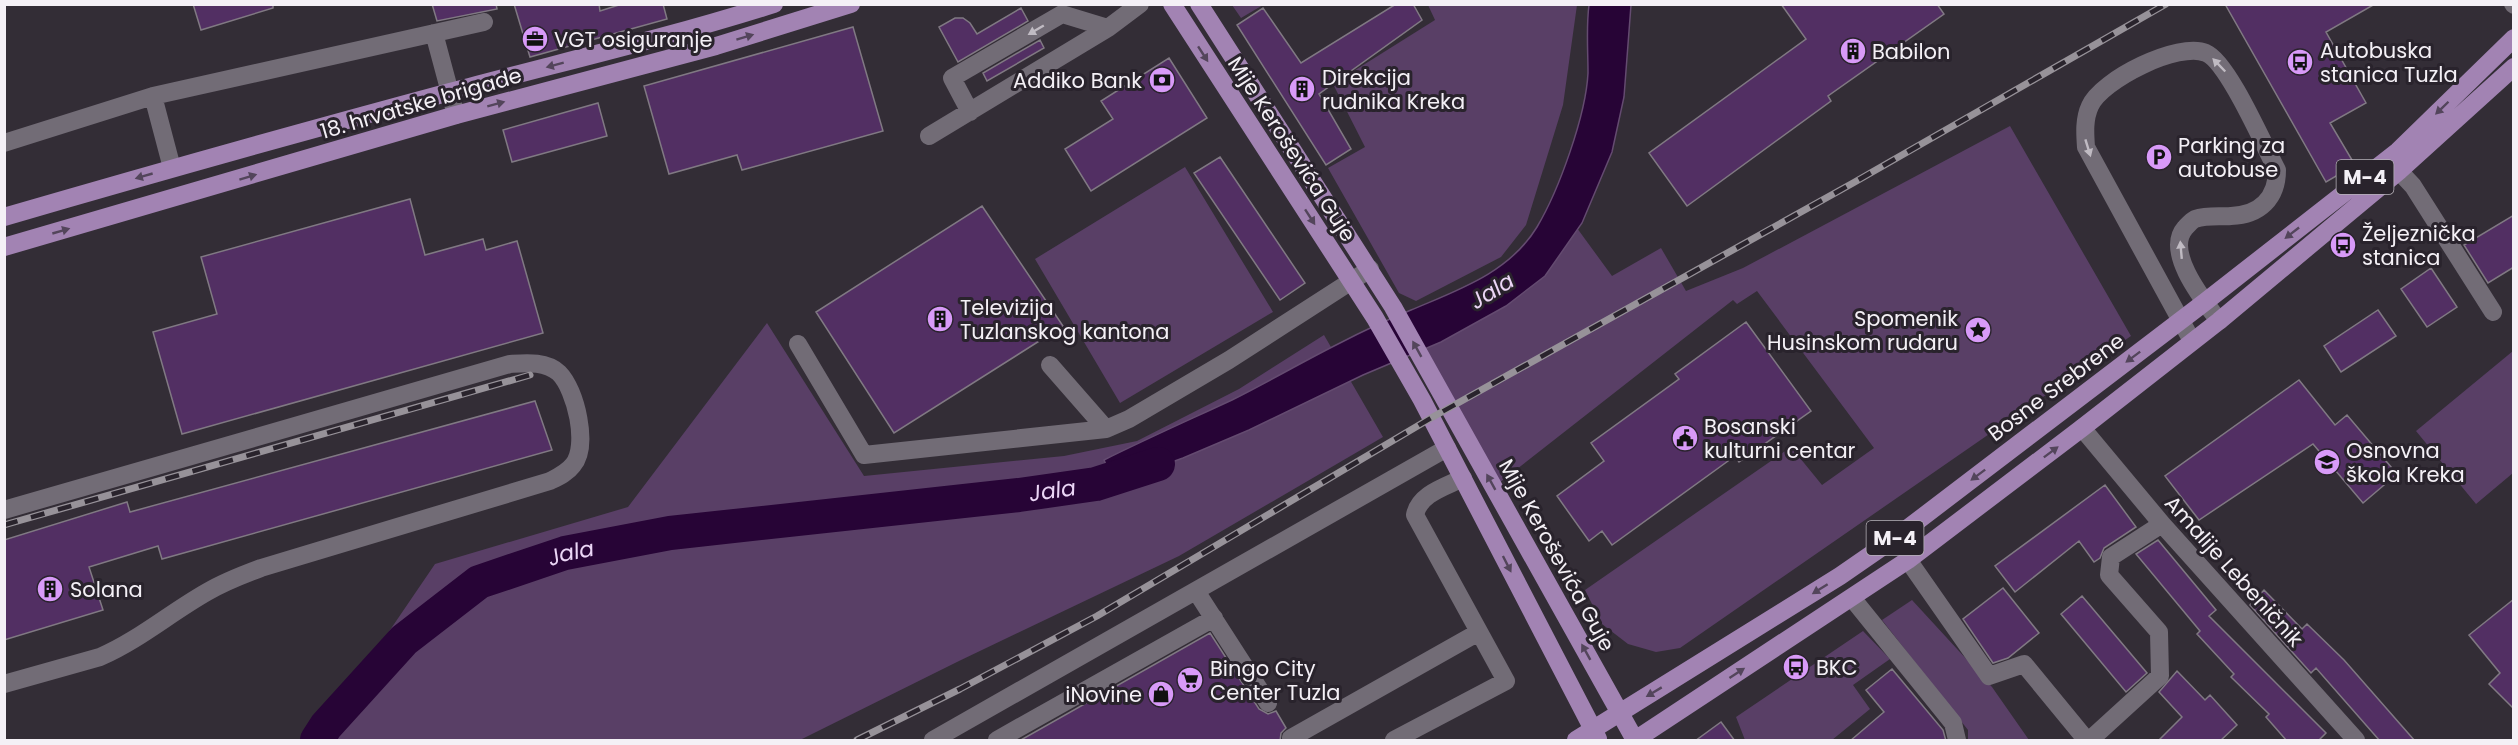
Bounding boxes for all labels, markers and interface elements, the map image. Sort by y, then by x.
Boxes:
office icon: VGT osiguranje [520,24,550,54]
place label: VGT osiguranje [554,25,712,54]
one-way arrow [1027,25,1044,35]
one-way arrow [736,32,754,41]
building icon: Babilon [1838,36,1868,66]
place label: Autobuska stanica Tuzla [2320,36,2458,89]
place label: Babilon [1872,37,1950,66]
one-way arrow [1198,45,1209,62]
bus stop icon: Autobuska stanica Tuzla [2285,47,2315,77]
street label: Mije Keroševića Guje [1221,51,1363,247]
one-way arrow [2212,58,2226,72]
street label: 18. hrvatske brigade [317,60,525,146]
one-way arrow [546,60,565,70]
place label: Direkcija rudnika Kreka [1322,63,1465,116]
bank icon: Addiko Bank [1147,65,1177,95]
place label: Addiko Bank [1013,66,1142,95]
building icon: Direkcija rudnika Kreka [1287,74,1317,104]
one-way arrow [487,99,505,108]
one-way arrow [2435,101,2449,115]
place label: Parking za autobuse [2178,131,2285,184]
one-way arrow [2084,139,2093,157]
parking icon: Parking za autobuse [2144,142,2174,172]
road number: M-4 [2336,160,2394,194]
one-way arrow [135,172,153,181]
one-way arrow [239,172,257,181]
one-way arrow [1304,209,1315,225]
place label: Željeznička stanica [2362,219,2476,272]
one-way arrow [52,226,70,235]
one-way arrow [2285,227,2300,239]
bus stop icon: Željeznička stanica [2328,230,2358,260]
one-way arrow [2176,240,2186,259]
water label: Jala [1464,265,1520,317]
place label: Televizija Tuzlanskog kantona [960,293,1169,346]
building icon: Televizija Tuzlanskog kantona [925,304,955,334]
place label: Spomenik Husinskom rudaru [1767,304,1958,357]
place icon: Spomenik Husinskom rudaru [1963,315,1993,345]
street label: Bosne Srebrene [1982,326,2130,448]
one-way arrow [1411,341,1422,357]
one-way arrow [2125,350,2141,363]
place label: Bosanski kulturni centar [1704,412,1856,465]
public building icon: Bosanski kulturni centar [1670,423,1700,453]
place label: Osnovna škola Kreka [2346,436,2465,489]
one-way arrow [2043,447,2058,459]
school or university icon: Osnovna škola Kreka [2312,447,2342,477]
street label: Mije Keroševića Guje [1492,454,1622,656]
one-way arrow [1970,468,1986,481]
water label: Jala [1027,472,1078,509]
one-way arrow [1486,473,1496,490]
street label: Amalije Lebeničnik [2158,489,2310,653]
road number: M-4 [1866,521,1924,555]
water label: Jala [543,532,597,573]
one-way arrow [1502,555,1512,572]
building icon: Solana [35,574,65,604]
place label: Solana [70,575,143,604]
one-way arrow [1812,583,1828,594]
one-way arrow [1581,643,1591,660]
bus stop icon: BKC [1781,652,1811,682]
place label: BKC [1816,653,1858,682]
place label: Bingo City Center Tuzla [1210,654,1341,707]
supermarket icon: Bingo City Center Tuzla [1175,665,1205,695]
one-way arrow [1729,668,1745,679]
shop icon: iNovine [1146,679,1176,709]
place label: iNovine [1065,680,1142,709]
one-way arrow [1646,687,1663,698]

